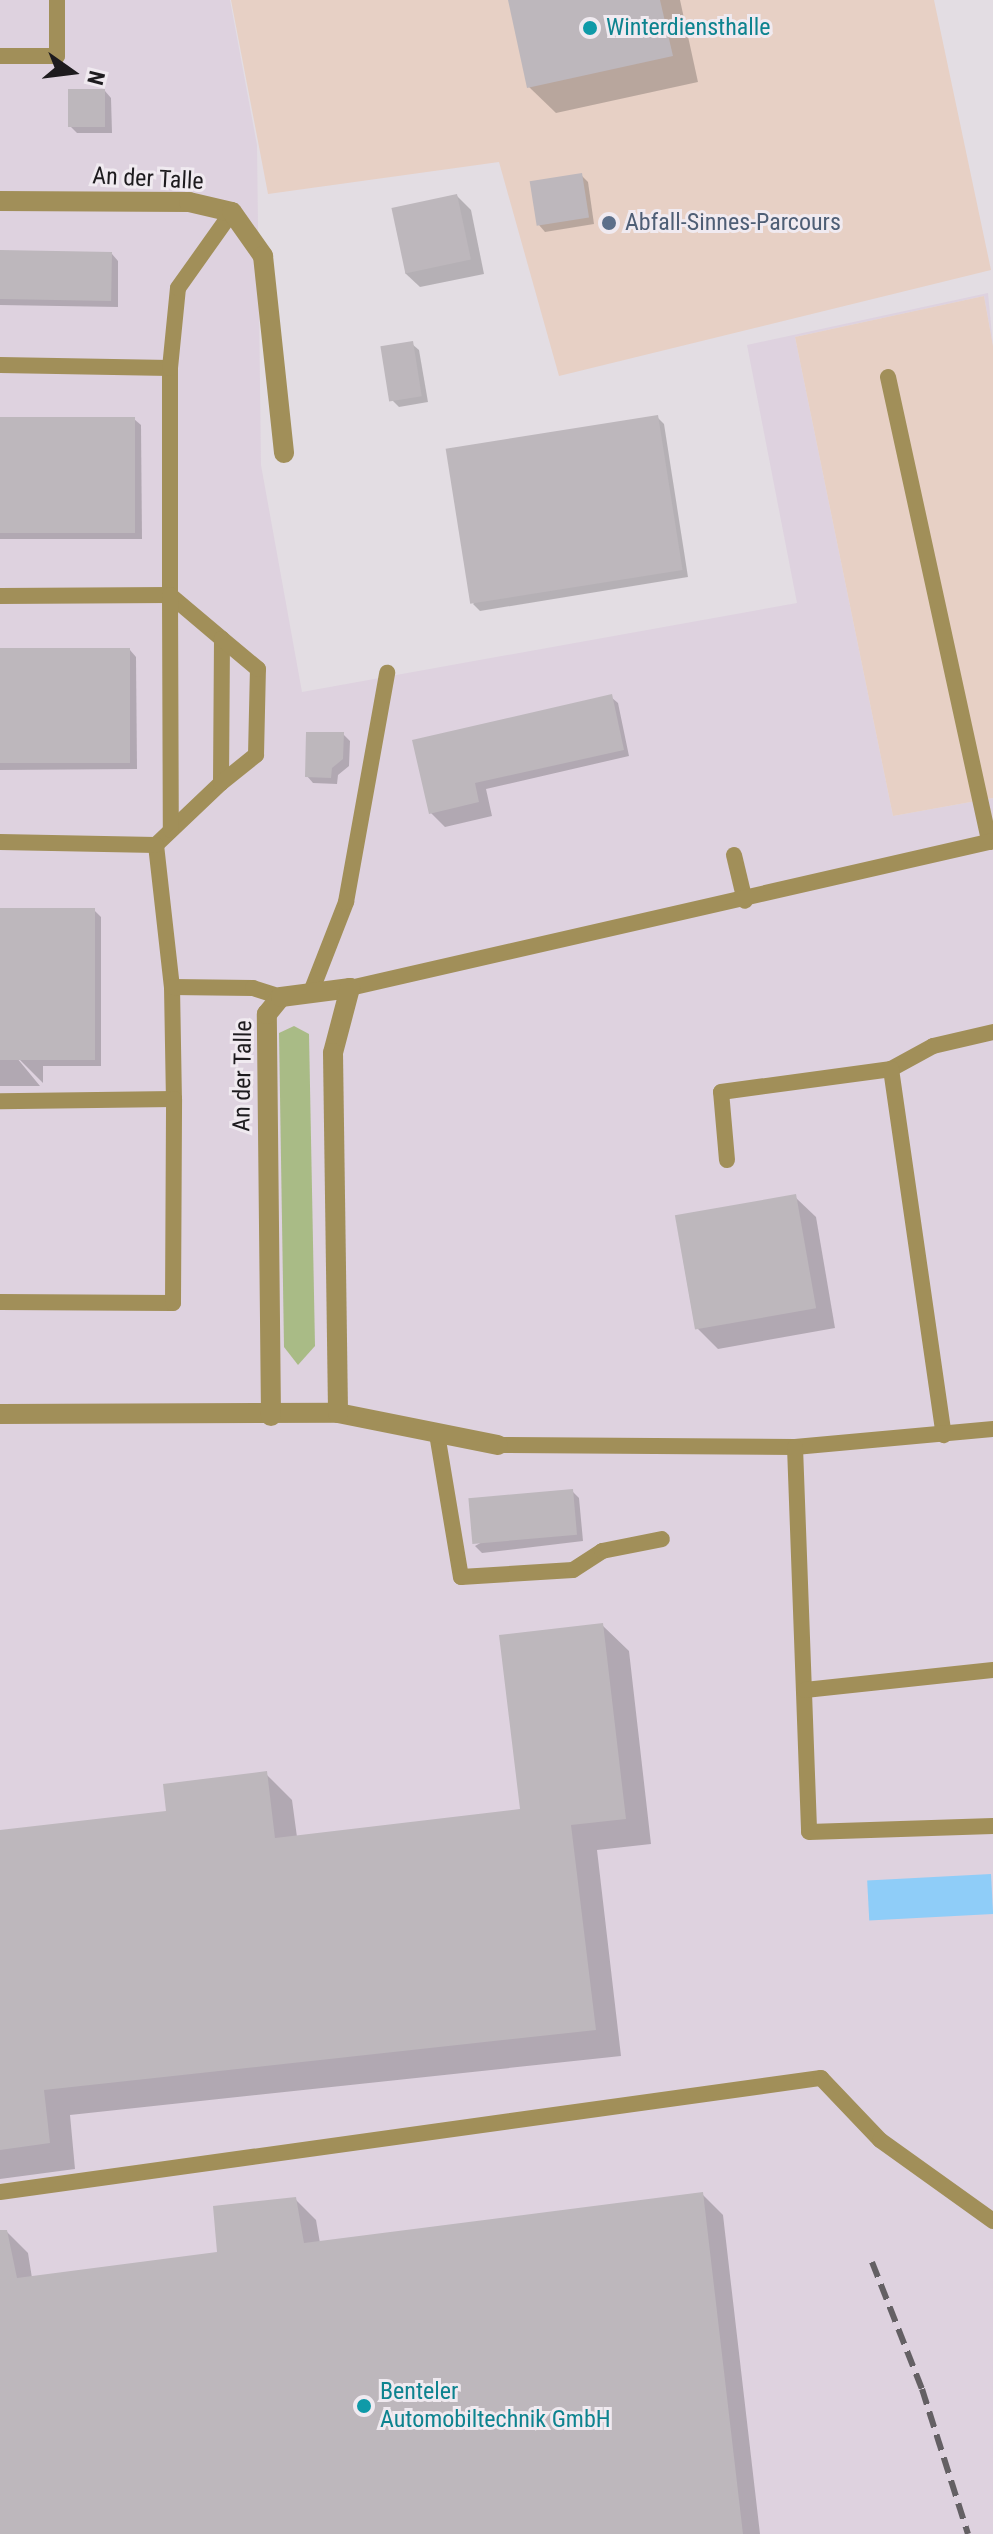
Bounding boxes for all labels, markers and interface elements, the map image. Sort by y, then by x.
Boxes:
place label: Winterdiensthalle [606,14,771,42]
marker: Winterdiensthalle [581,19,599,37]
north arrow [32,32,112,112]
text: N [82,68,110,87]
street label: An der Talle [91,162,205,196]
place label: Abfall-Sinnes-Parcours [625,209,841,237]
marker: Abfall-Sinnes-Parcours [600,214,618,232]
street label: An der Talle [228,1020,258,1132]
place label: Benteler Automobiltechnik GmbH [380,2378,611,2434]
marker: Benteler Automobiltechnik GmbH [355,2397,373,2415]

